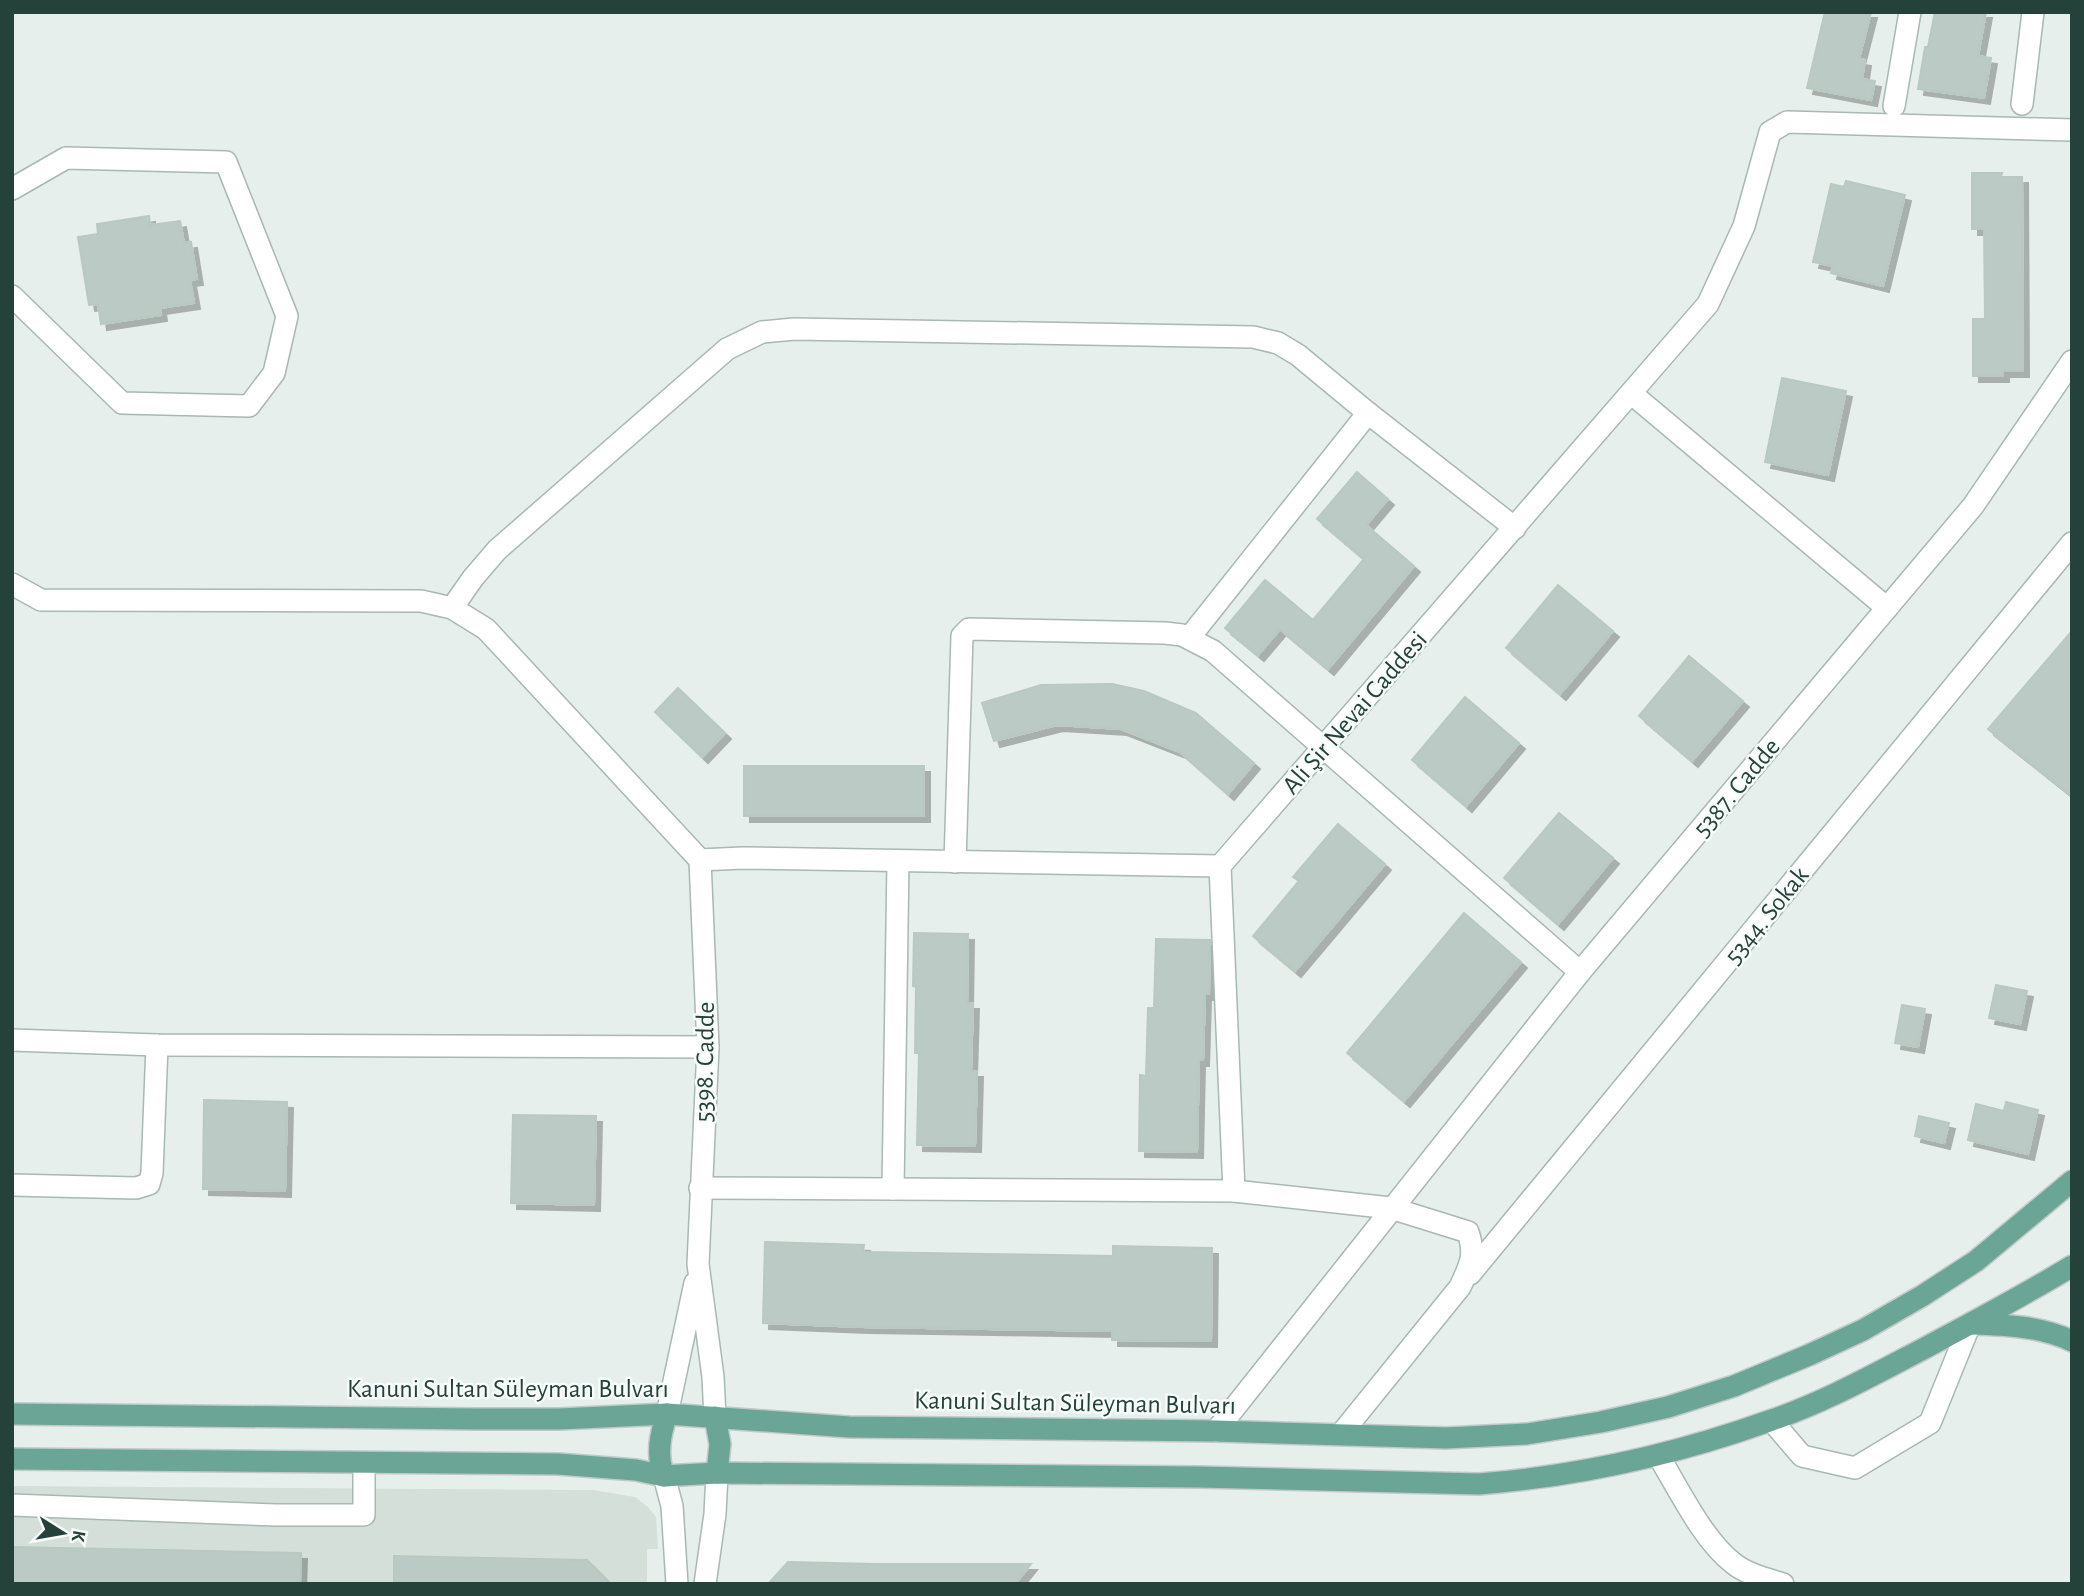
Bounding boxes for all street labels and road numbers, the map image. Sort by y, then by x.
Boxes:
street label: Ali Şir Nevai Caddesi [1277,626,1432,799]
street label: 5387. Cadde [1688,734,1785,842]
street label: 5344. Sokak [1720,862,1814,969]
street label: 5398. Cadde [691,1001,719,1123]
street label: Kanuni Sultan Süleyman Bulvarı [347,1376,669,1402]
street label: Kanuni Sultan Süleyman Bulvarı [914,1387,1236,1419]

